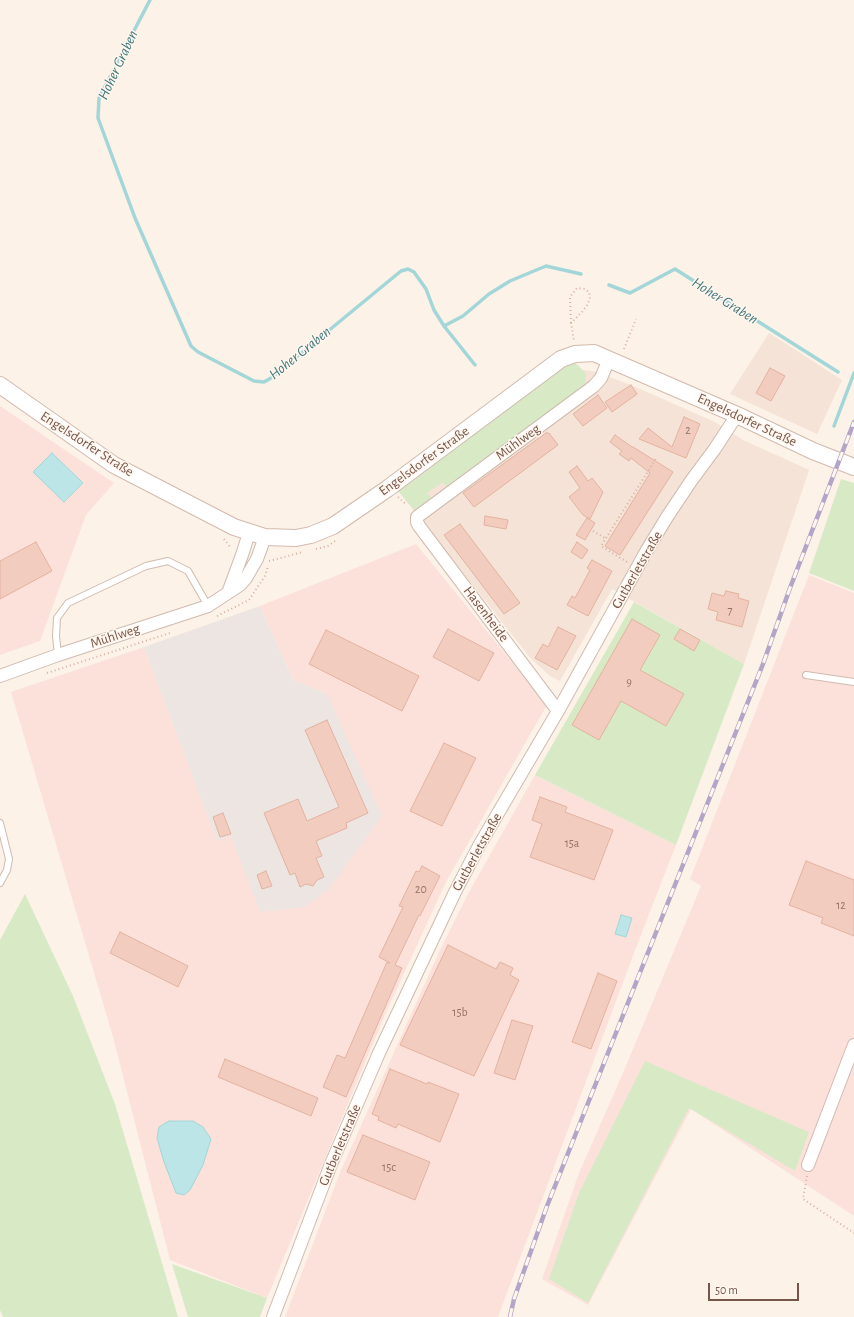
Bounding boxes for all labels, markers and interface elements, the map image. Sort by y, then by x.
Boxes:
water label: Hoher Graben [94,27,142,103]
water label: Hoher Graben [689,274,761,328]
water label: Hoher Graben [265,323,335,383]
street label: Engelsdorfer Straße [695,390,799,450]
street label: Engelsdorfer Straße [37,408,137,480]
street label: Mühlweg [492,420,544,464]
street label: Engelsdorfer Straße [376,423,472,499]
house number: 2 [685,423,691,437]
street label: Gutberletstraße [608,528,666,612]
street label: Hasenheide [460,583,512,645]
house number: 7 [727,603,733,617]
street label: Mühlweg [88,620,142,652]
house number: 9 [626,675,632,689]
street label: Gutberletstraße [449,810,505,894]
house number: 15a [565,836,579,850]
house number: 20 [415,882,427,896]
house number: 12 [836,898,846,912]
house number: 15b [452,1005,468,1019]
street label: Gutberletstraße [315,1102,365,1188]
house number: 15c [382,1160,396,1174]
scale bar [710,1275,801,1301]
text: 50 m [715,1284,738,1296]

